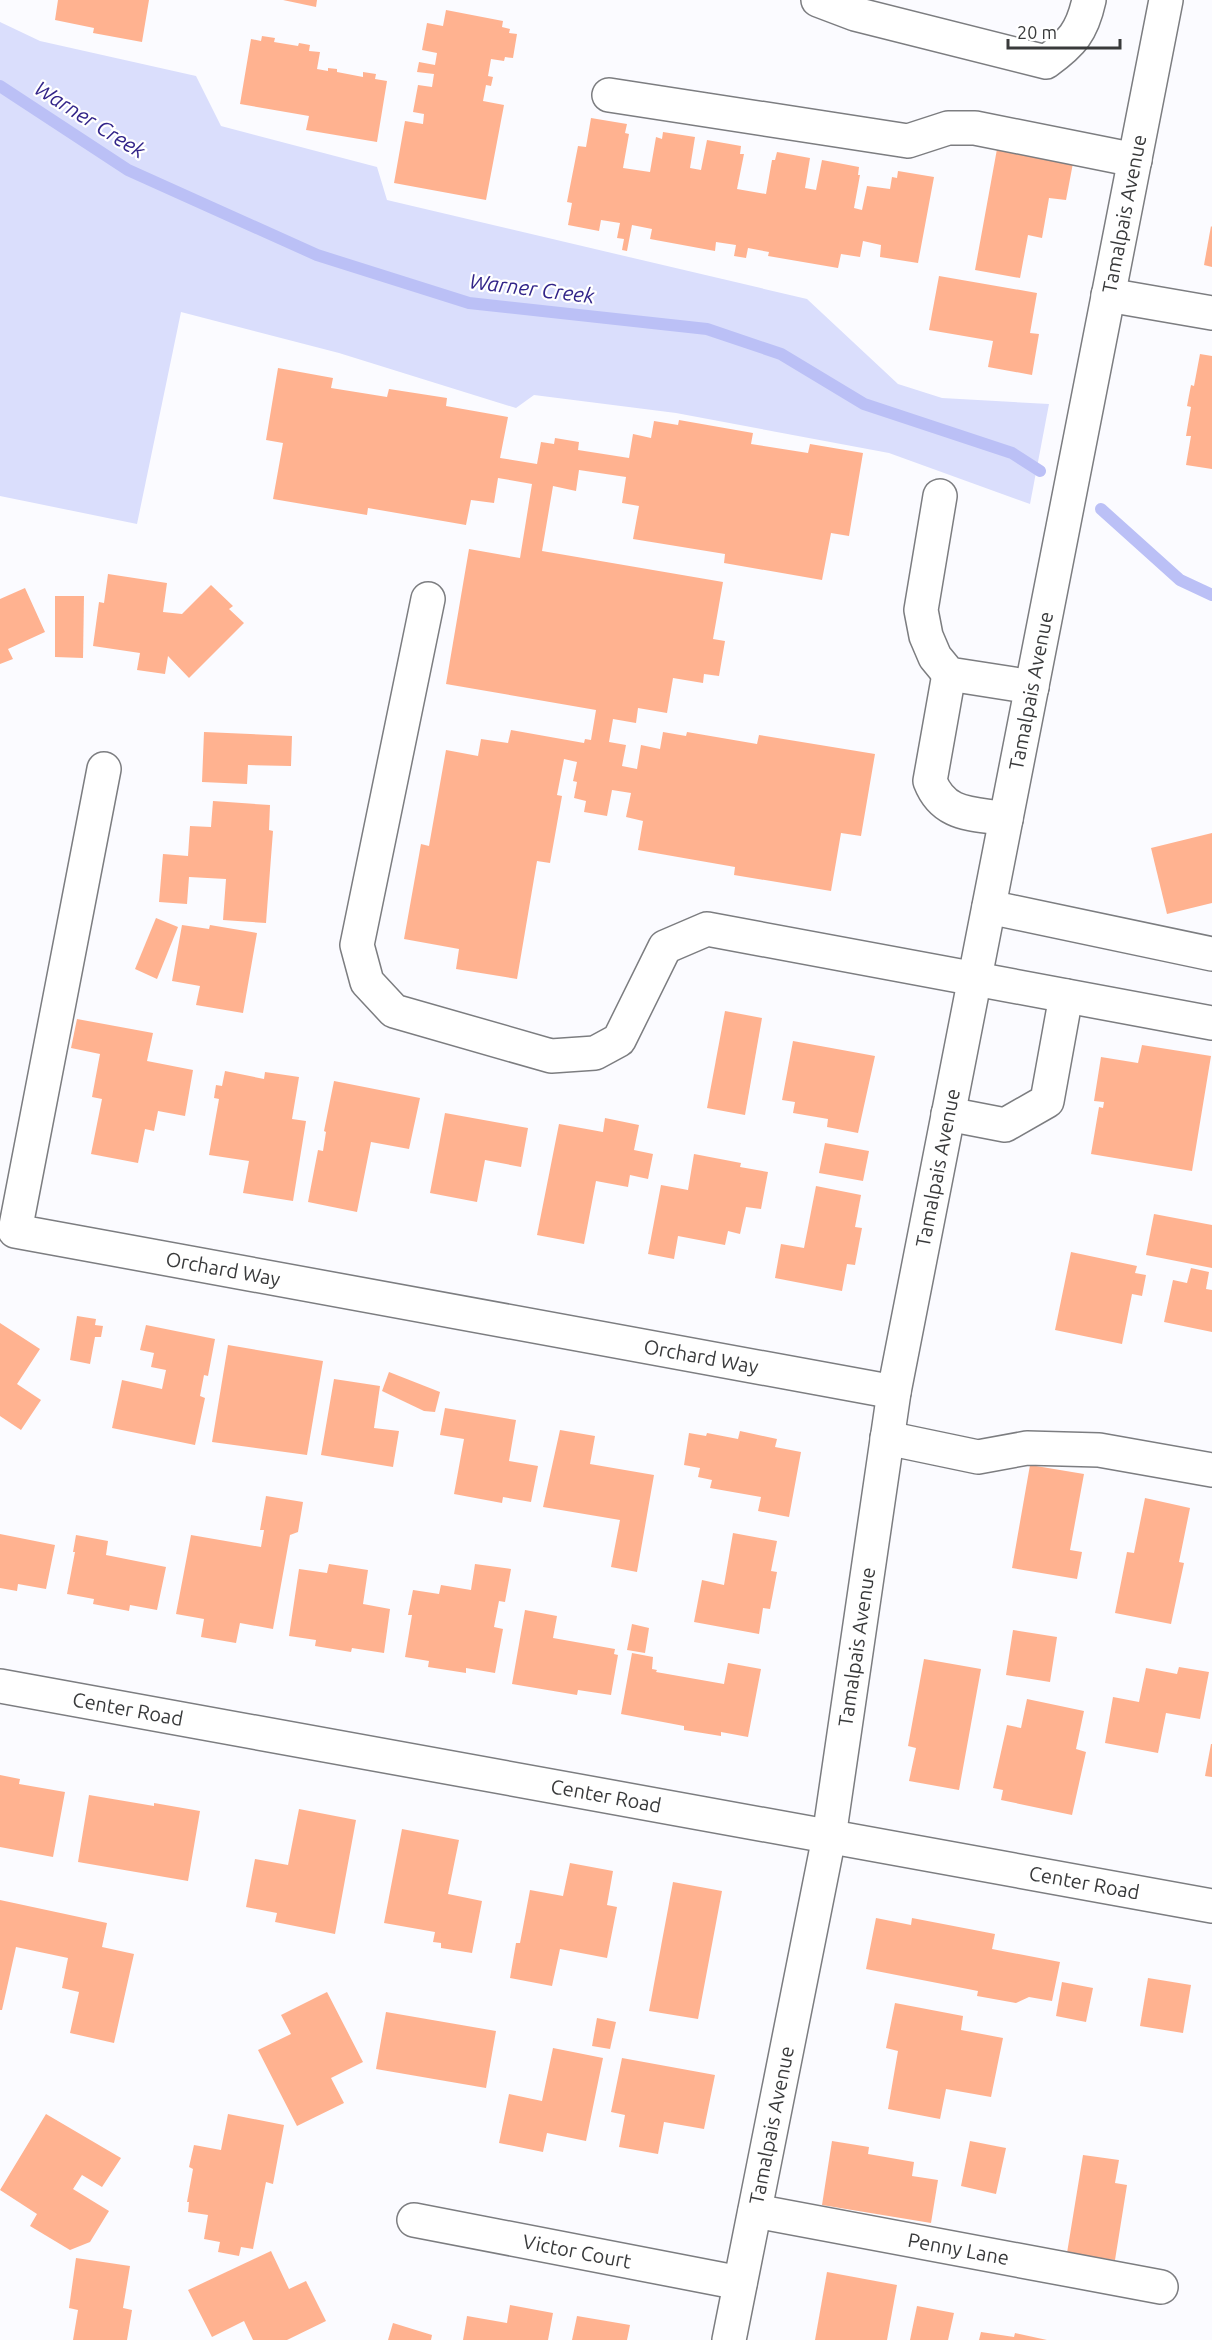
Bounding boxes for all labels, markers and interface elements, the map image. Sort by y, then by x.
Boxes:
scale bar [1008,12,1120,50]
text: 20 m [1017,22,1057,42]
water label: Warner Creek [31,76,150,163]
street label: Tamalpais Avenue [1097,133,1150,295]
water label: Warner Creek [468,268,596,308]
street label: Tamalpais Avenue [1004,610,1057,772]
street label: Tamalpais Avenue [911,1087,964,1249]
street label: Orchard Way [164,1247,283,1290]
street label: Orchard Way [642,1334,761,1378]
street label: Tamalpais Avenue [833,1565,879,1728]
street label: Center Road [71,1687,185,1730]
street label: Center Road [549,1774,663,1817]
street label: Center Road [1027,1861,1141,1904]
street label: Tamalpais Avenue [744,2044,798,2206]
street label: Penny Lane [906,2228,1011,2269]
street label: Victor Court [521,2229,633,2273]

